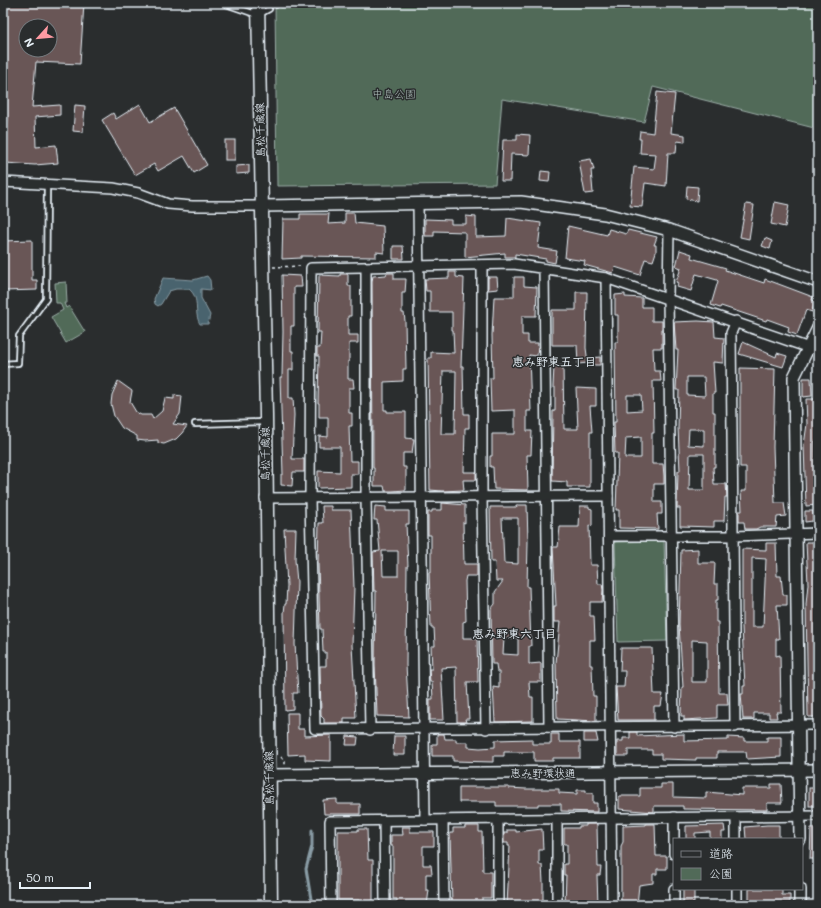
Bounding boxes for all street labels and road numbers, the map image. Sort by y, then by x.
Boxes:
street label: 島松千歳線 [252,102,267,158]
street label: 島松千歳線 [257,427,272,482]
street label: 島松千歳線 [261,750,276,806]
street label: 恵み野環状通 [510,765,576,780]

